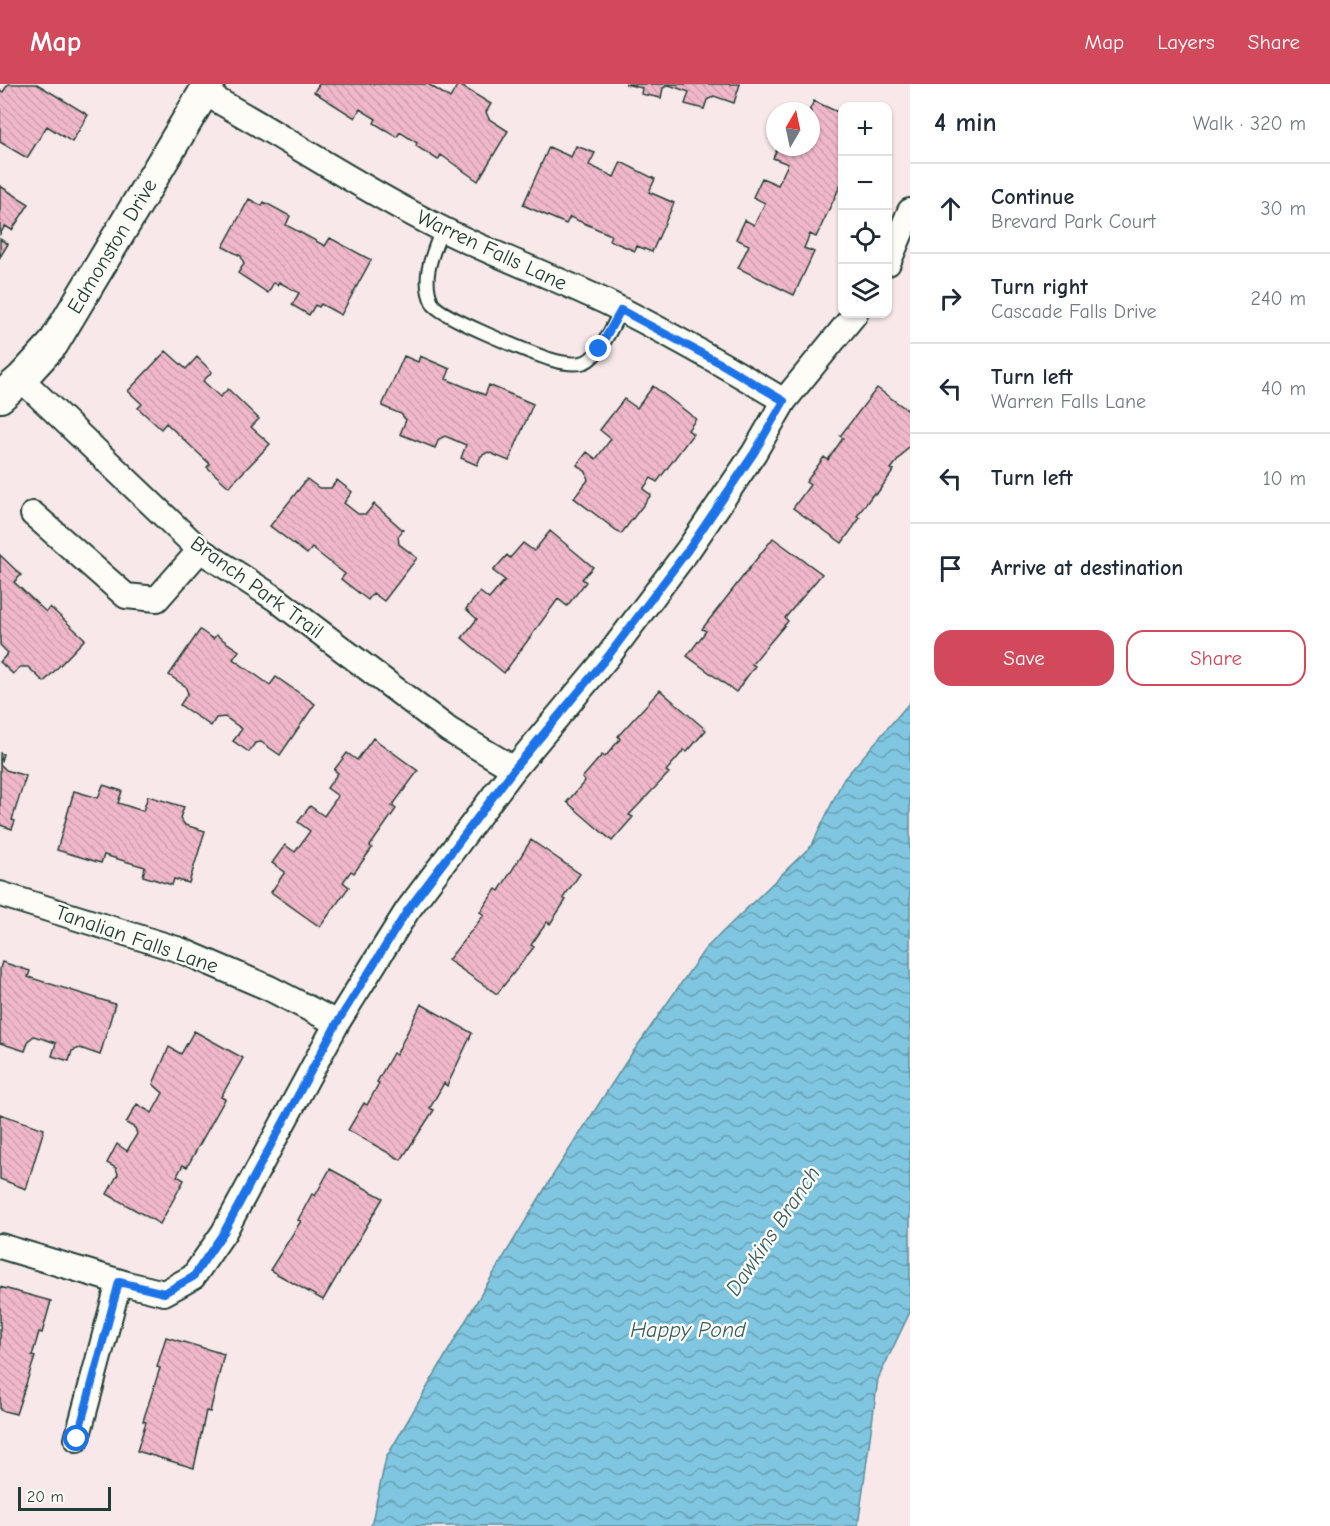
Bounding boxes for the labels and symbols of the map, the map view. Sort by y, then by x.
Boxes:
north arrow [766,102,820,156]
street label: Edmonston Drive [62,174,162,318]
street label: Warren Falls Lane [413,205,571,295]
route end [585,335,611,361]
street label: Branch Park Trail [186,531,328,643]
street label: Tanalian Falls Lane [52,900,222,978]
water label: Dawkins Branch [720,1161,826,1301]
water label: Happy Pond [630,1317,747,1343]
route start [63,1425,89,1451]
scale bar [18,1484,111,1512]

